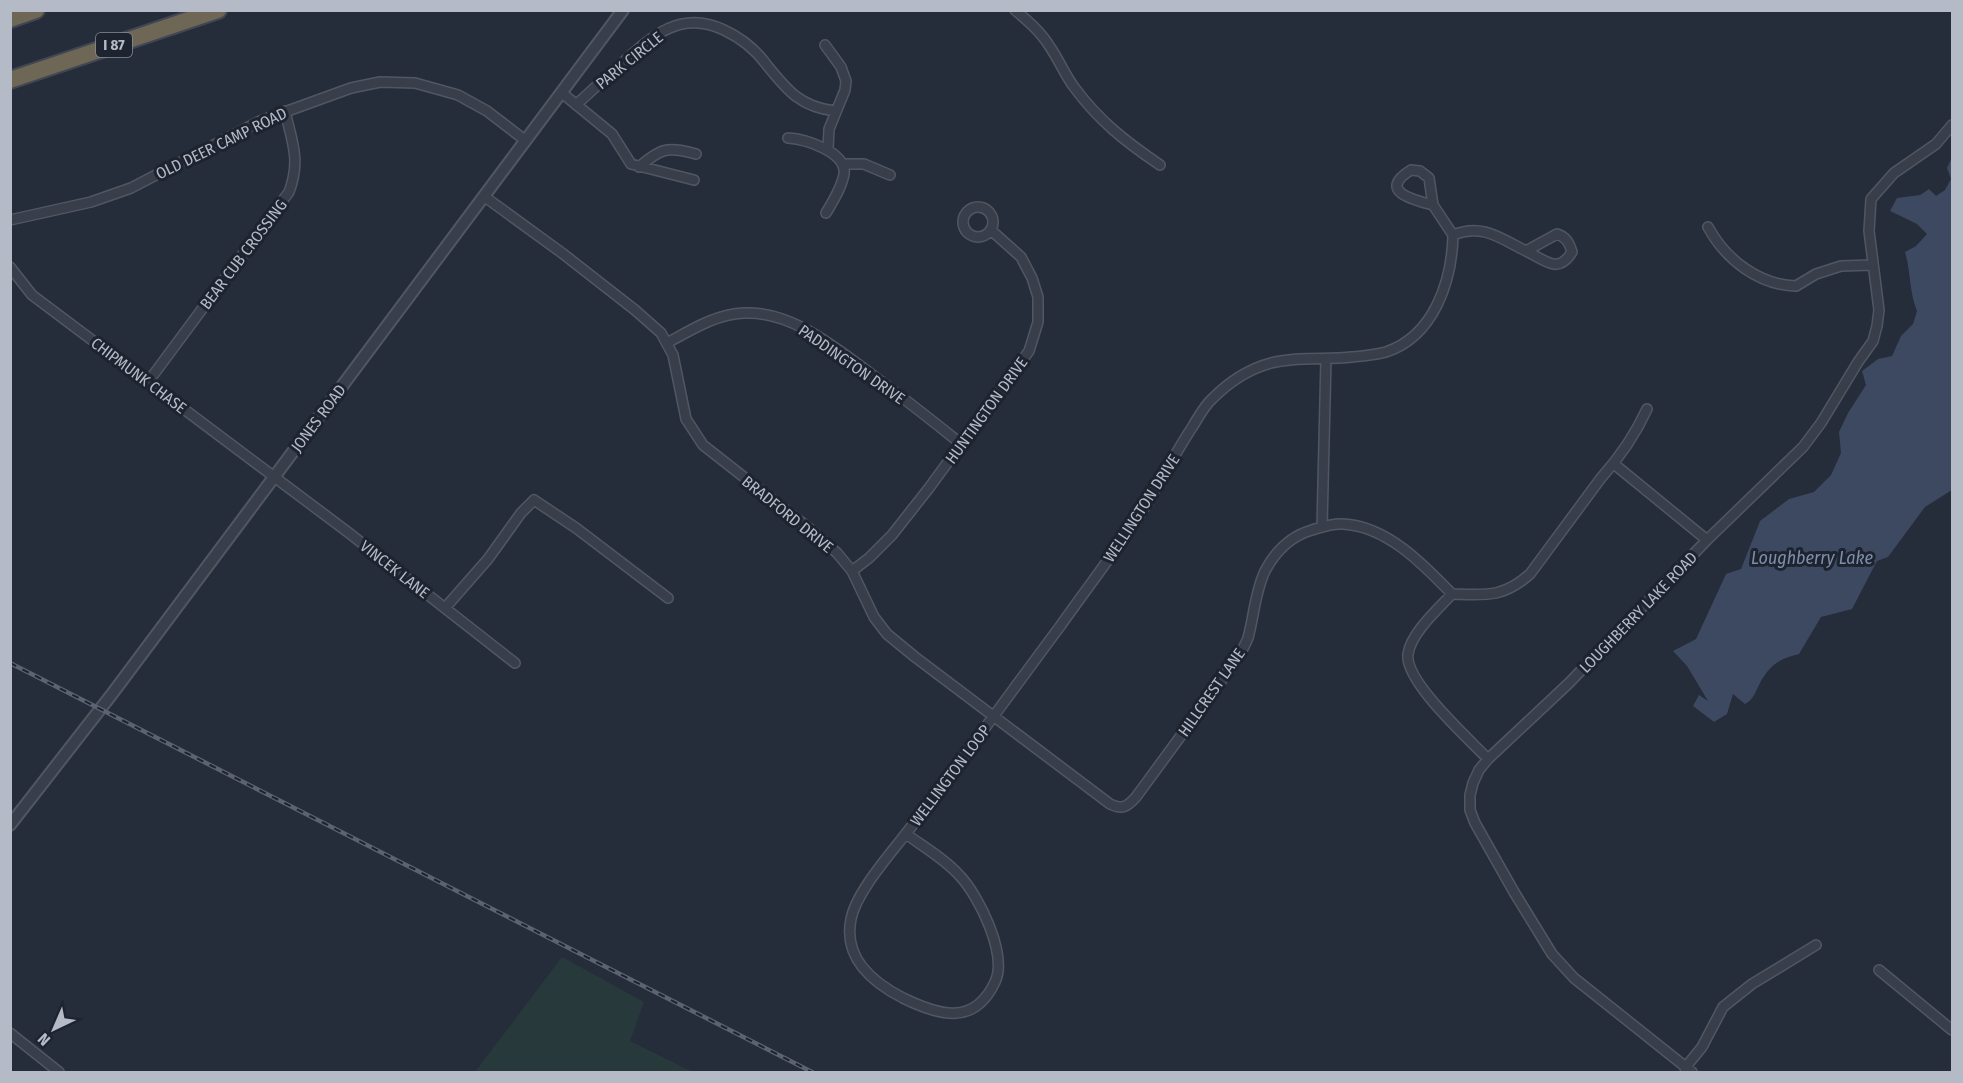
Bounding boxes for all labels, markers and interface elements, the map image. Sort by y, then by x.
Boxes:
street label: PARK CIRCLE [592,28,667,93]
road number: I 87 [96,33,132,57]
street label: OLD DEER CAMP ROAD [153,104,290,183]
street label: BEAR CUB CROSSING [196,196,291,313]
street label: PADDINGTON DRIVE [795,321,909,408]
street label: CHIPMUNK CHASE [87,333,190,417]
street label: HUNTINGTON DRIVE [941,353,1031,467]
street label: JONES ROAD [287,381,350,456]
street label: WELLINGTON DRIVE [1100,451,1183,566]
street label: BRADFORD DRIVE [738,472,837,557]
street label: VINCEK LANE [356,536,433,602]
water label: Loughberry Lake [1751,547,1873,569]
street label: LOUGHBERRY LAKE ROAD [1576,548,1701,677]
street label: HILLCREST LANE [1174,645,1249,740]
street label: WELLINGTON LOOP [906,721,995,830]
north arrow [24,999,84,1059]
text: N [34,1029,54,1050]

